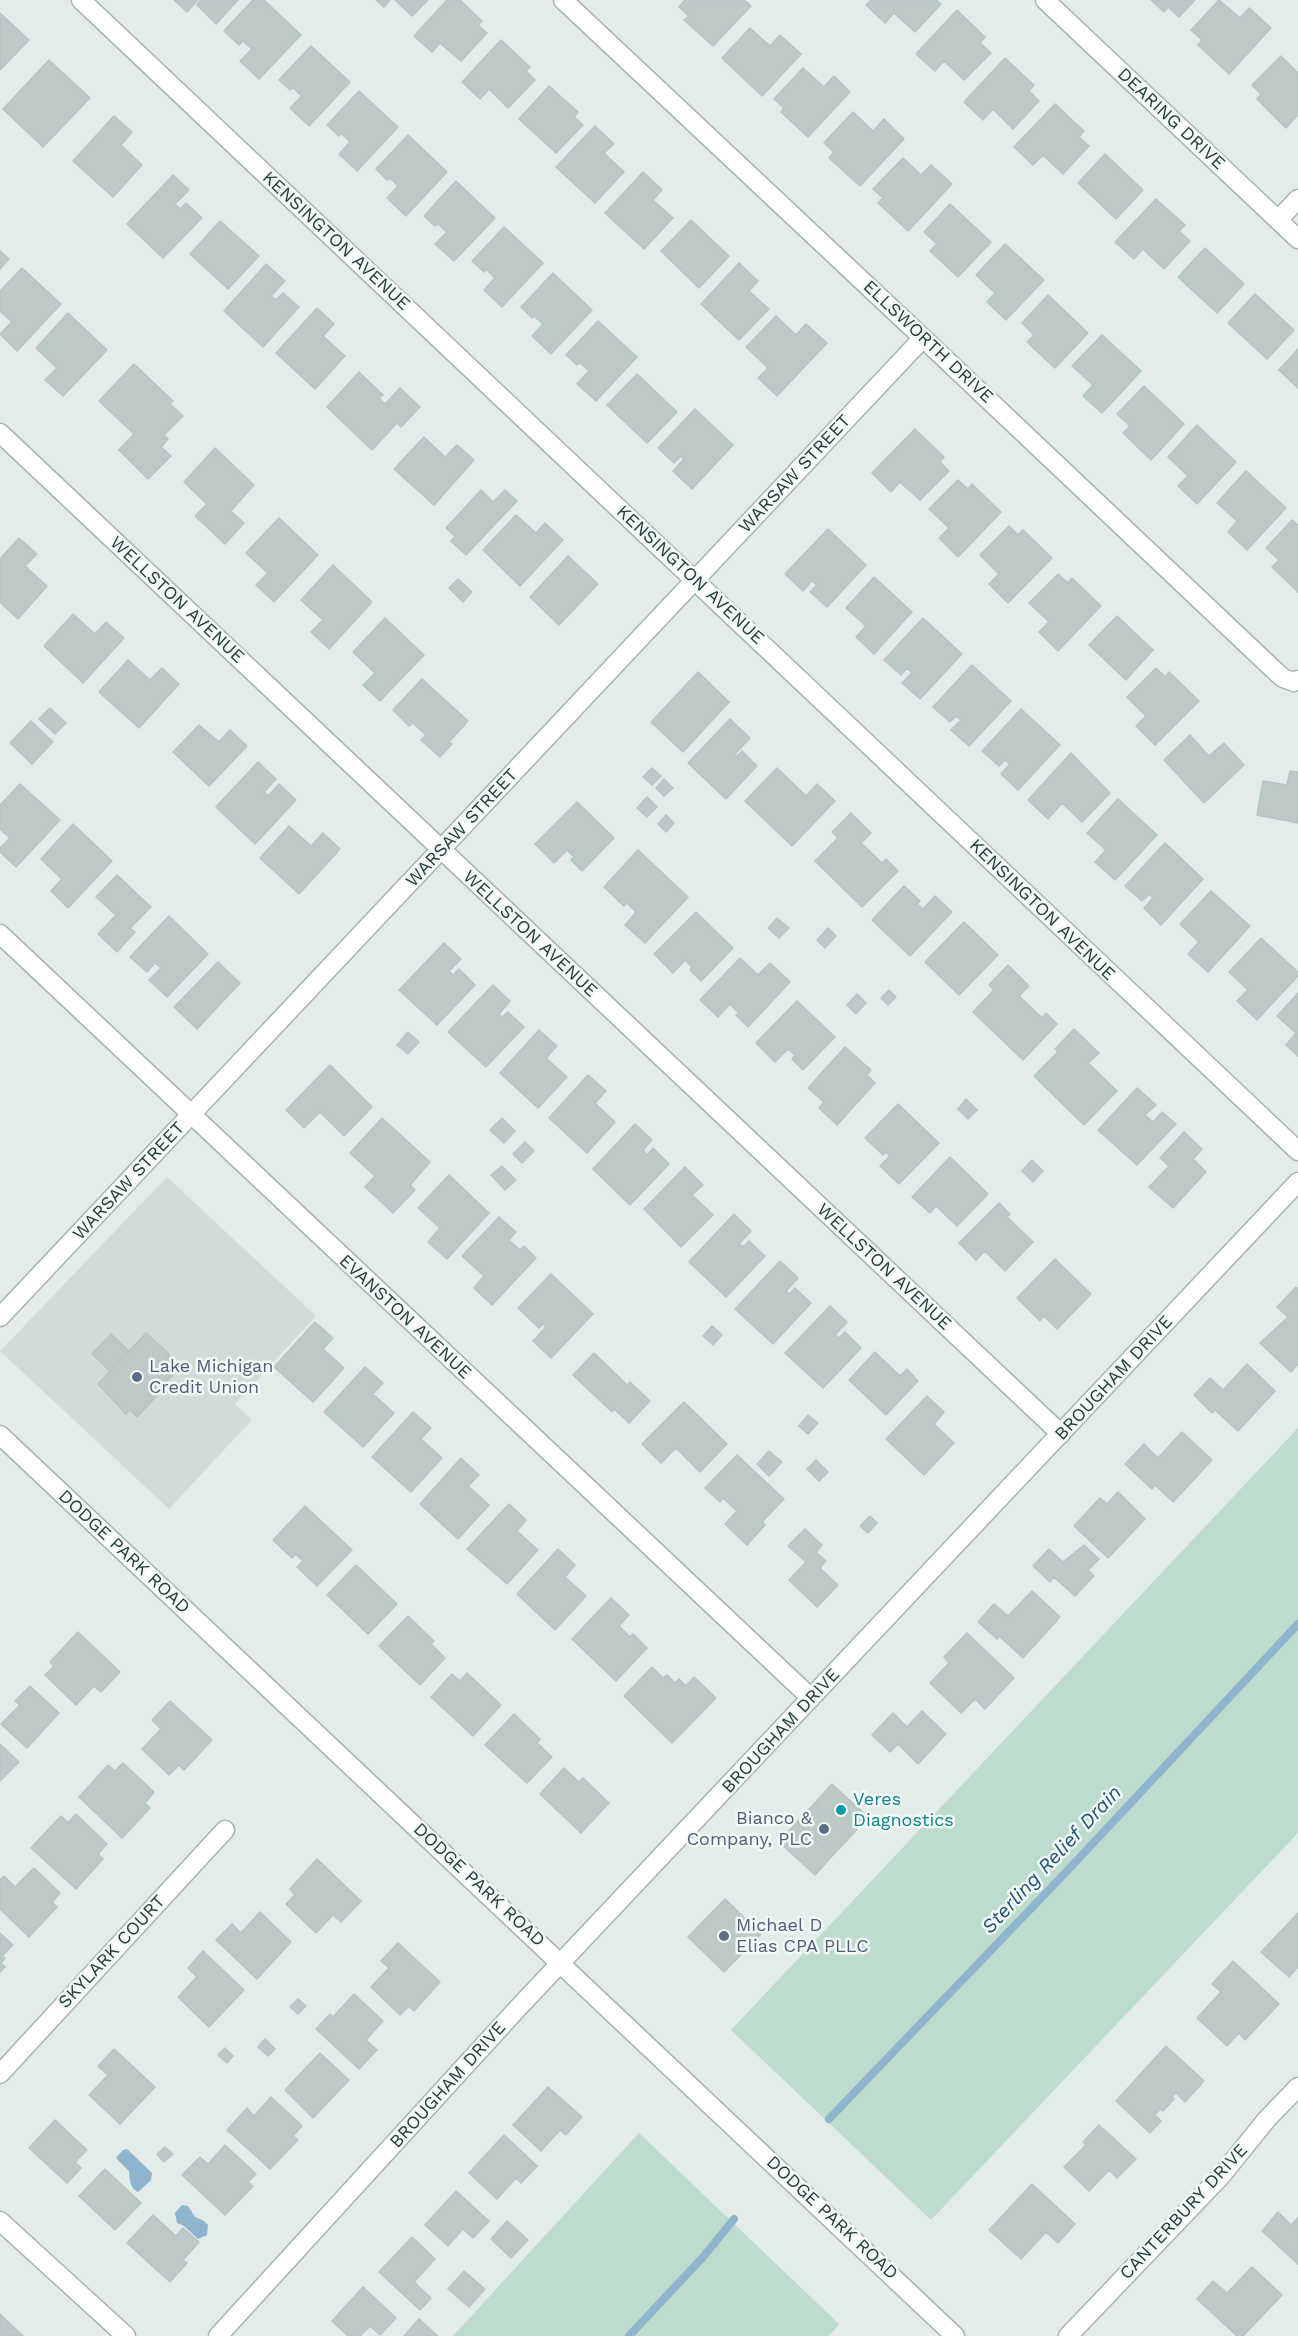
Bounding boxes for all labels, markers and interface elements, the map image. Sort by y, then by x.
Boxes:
street label: DEARING DRIVE [1113,64,1229,174]
street label: KENSINGTON AVENUE [258,167,414,315]
street label: ELLSWORTH DRIVE [858,276,998,408]
street label: WARSAW STREET [735,410,855,538]
street label: KENSINGTON AVENUE [612,501,768,649]
street label: WELLSTON AVENUE [105,532,249,668]
street label: WARSAW STREET [402,764,522,892]
street label: KENSINGTON AVENUE [965,835,1119,985]
street label: WELLSTON AVENUE [458,866,602,1002]
street label: WARSAW STREET [69,1117,189,1245]
street label: WELLSTON AVENUE [812,1199,956,1335]
street label: EVANSTON AVENUE [334,1250,476,1384]
street label: BROUGHAM DRIVE [1051,1311,1177,1445]
place label: Lake Michigan Credit Union [149,1356,273,1398]
marker: Lake Michigan Credit Union [130,1370,144,1384]
street label: DODGE PARK ROAD [54,1486,194,1618]
street label: BROUGHAM DRIVE [718,1664,844,1798]
water label: Sterling Relief Drain [977,1781,1127,1939]
place label: Veres Diagnostics [853,1789,954,1832]
marker: Veres Diagnostics [834,1803,848,1817]
place label: Bianco & Company, PLC [687,1808,812,1850]
street label: DODGE PARK ROAD [409,1819,549,1951]
marker: Bianco & Company, PLC [817,1822,831,1836]
street label: SKYLARK COURT [54,1891,170,2013]
place label: Michael D Elias CPA PLLC [736,1915,869,1958]
marker: Michael D Elias CPA PLLC [717,1929,731,1943]
street label: BROUGHAM DRIVE [385,2017,511,2153]
street label: CANTERBURY DRIVE [1116,2140,1252,2284]
street label: DODGE PARK ROAD [762,2152,902,2284]

